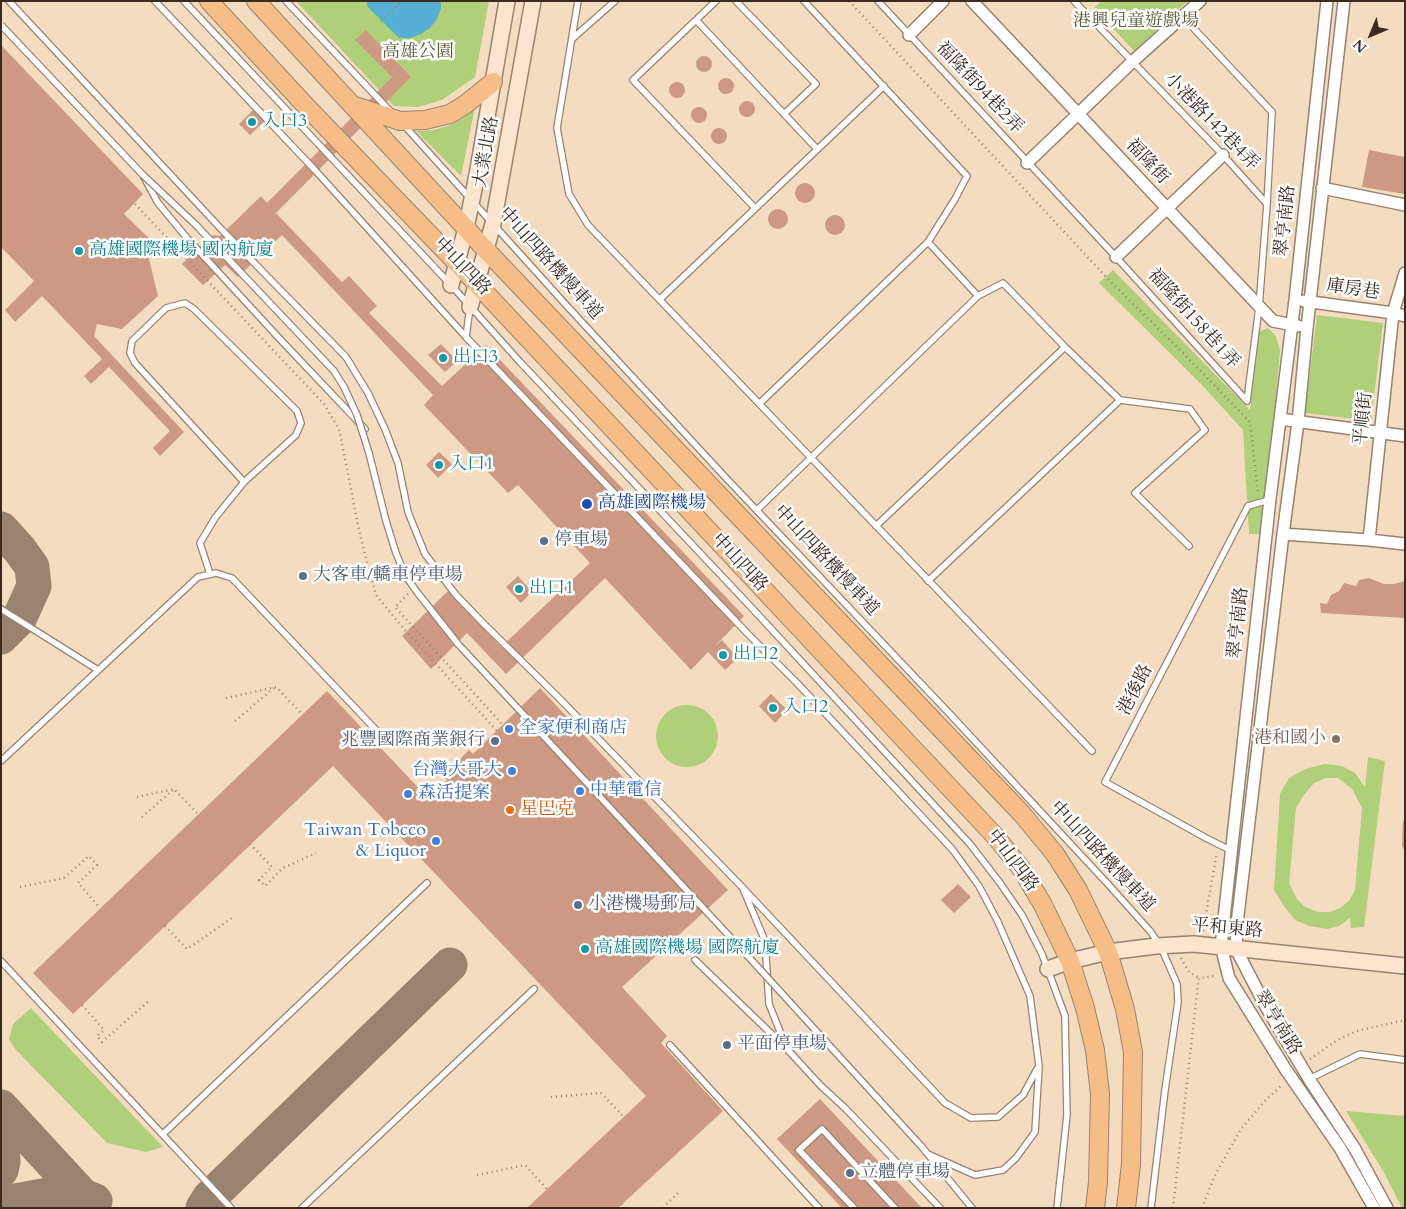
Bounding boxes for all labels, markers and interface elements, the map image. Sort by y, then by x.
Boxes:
north arrow [1346,10,1396,60]
park label: 港興兒童遊戲場 [1073,11,1199,33]
text: N [1349,35,1371,57]
street label: 福隆街94巷2弄 [931,38,1027,138]
park label: 高雄公園 [382,42,454,64]
street label: 小港路142巷4弄 [1159,69,1263,175]
place label: 入口3 [262,111,307,133]
street label: 大業北路 [470,115,504,189]
marker: 入口3 [246,116,258,128]
street label: 福隆街 [1121,135,1173,189]
street label: 翠亨南路 [1271,184,1301,258]
street label: 中山四路機慢車道 [494,203,606,325]
street label: 中山四路 [429,234,495,300]
place label: 高雄國際機場 國內航廈 [89,240,274,262]
marker: 高雄國際機場 國內航廈 [73,245,85,257]
street label: 福隆街158巷1弄 [1143,265,1243,373]
street label: 庫房巷 [1325,276,1381,304]
place label: 出口3 [453,347,498,369]
marker: 出口3 [437,352,449,364]
street label: 平順街 [1350,391,1378,447]
place label: 入口1 [449,454,494,476]
marker: 入口1 [433,459,445,471]
place label: 高雄國際機場 [598,493,706,515]
marker: 高雄國際機場 [580,497,594,511]
street label: 中山四路機慢車道 [769,501,883,621]
street label: 中山四路 [707,529,771,597]
place label: 停車場 [554,530,608,552]
marker: 停車場 [538,535,550,547]
place label: 大客車/轎車停車場 [313,565,463,587]
marker: 大客車/轎車停車場 [297,570,309,582]
place label: 出口1 [529,578,574,600]
marker: 出口1 [513,583,525,595]
street label: 翠亨南路 [1224,586,1254,660]
place label: 出口2 [733,644,778,666]
marker: 出口2 [717,649,729,661]
street label: 港後路 [1114,661,1158,719]
place label: 入口2 [783,697,828,719]
marker: 入口2 [767,702,779,714]
place label: 全家便利商店 [519,718,627,740]
marker: 全家便利商店 [503,723,515,735]
place label: 港和國小 [1254,728,1326,750]
place label: 兆豐國際商業銀行 [341,730,485,752]
marker: 港和國小 [1330,733,1342,745]
marker: 兆豐國際商業銀行 [489,735,501,747]
place label: 台灣大哥大 [412,760,502,782]
marker: 台灣大哥大 [506,765,518,777]
place label: 中華電信 [590,780,662,802]
place label: 森活提案 [418,783,490,805]
marker: 中華電信 [574,785,586,797]
marker: 森活提案 [402,788,414,800]
street label: 中山四路機慢車道 [1045,797,1159,917]
place label: 星巴克 [520,799,574,821]
marker: 星巴克 [504,804,516,816]
place label: Taiwan Tobcco & Liquor [304,820,426,862]
street label: 中山四路 [982,826,1042,896]
marker: Taiwan Tobcco & Liquor [430,835,442,847]
place label: 小港機場郵局 [588,894,696,916]
marker: 小港機場郵局 [572,899,584,911]
street label: 平和東路 [1190,915,1264,943]
place label: 高雄國際機場 國際航廈 [595,938,780,960]
marker: 高雄國際機場 國際航廈 [579,943,591,955]
street label: 翠亨南路 [1249,987,1305,1059]
place label: 平面停車場 [737,1034,827,1056]
marker: 平面停車場 [721,1039,733,1051]
place label: 立體停車場 [860,1162,950,1184]
marker: 立體停車場 [844,1167,856,1179]

